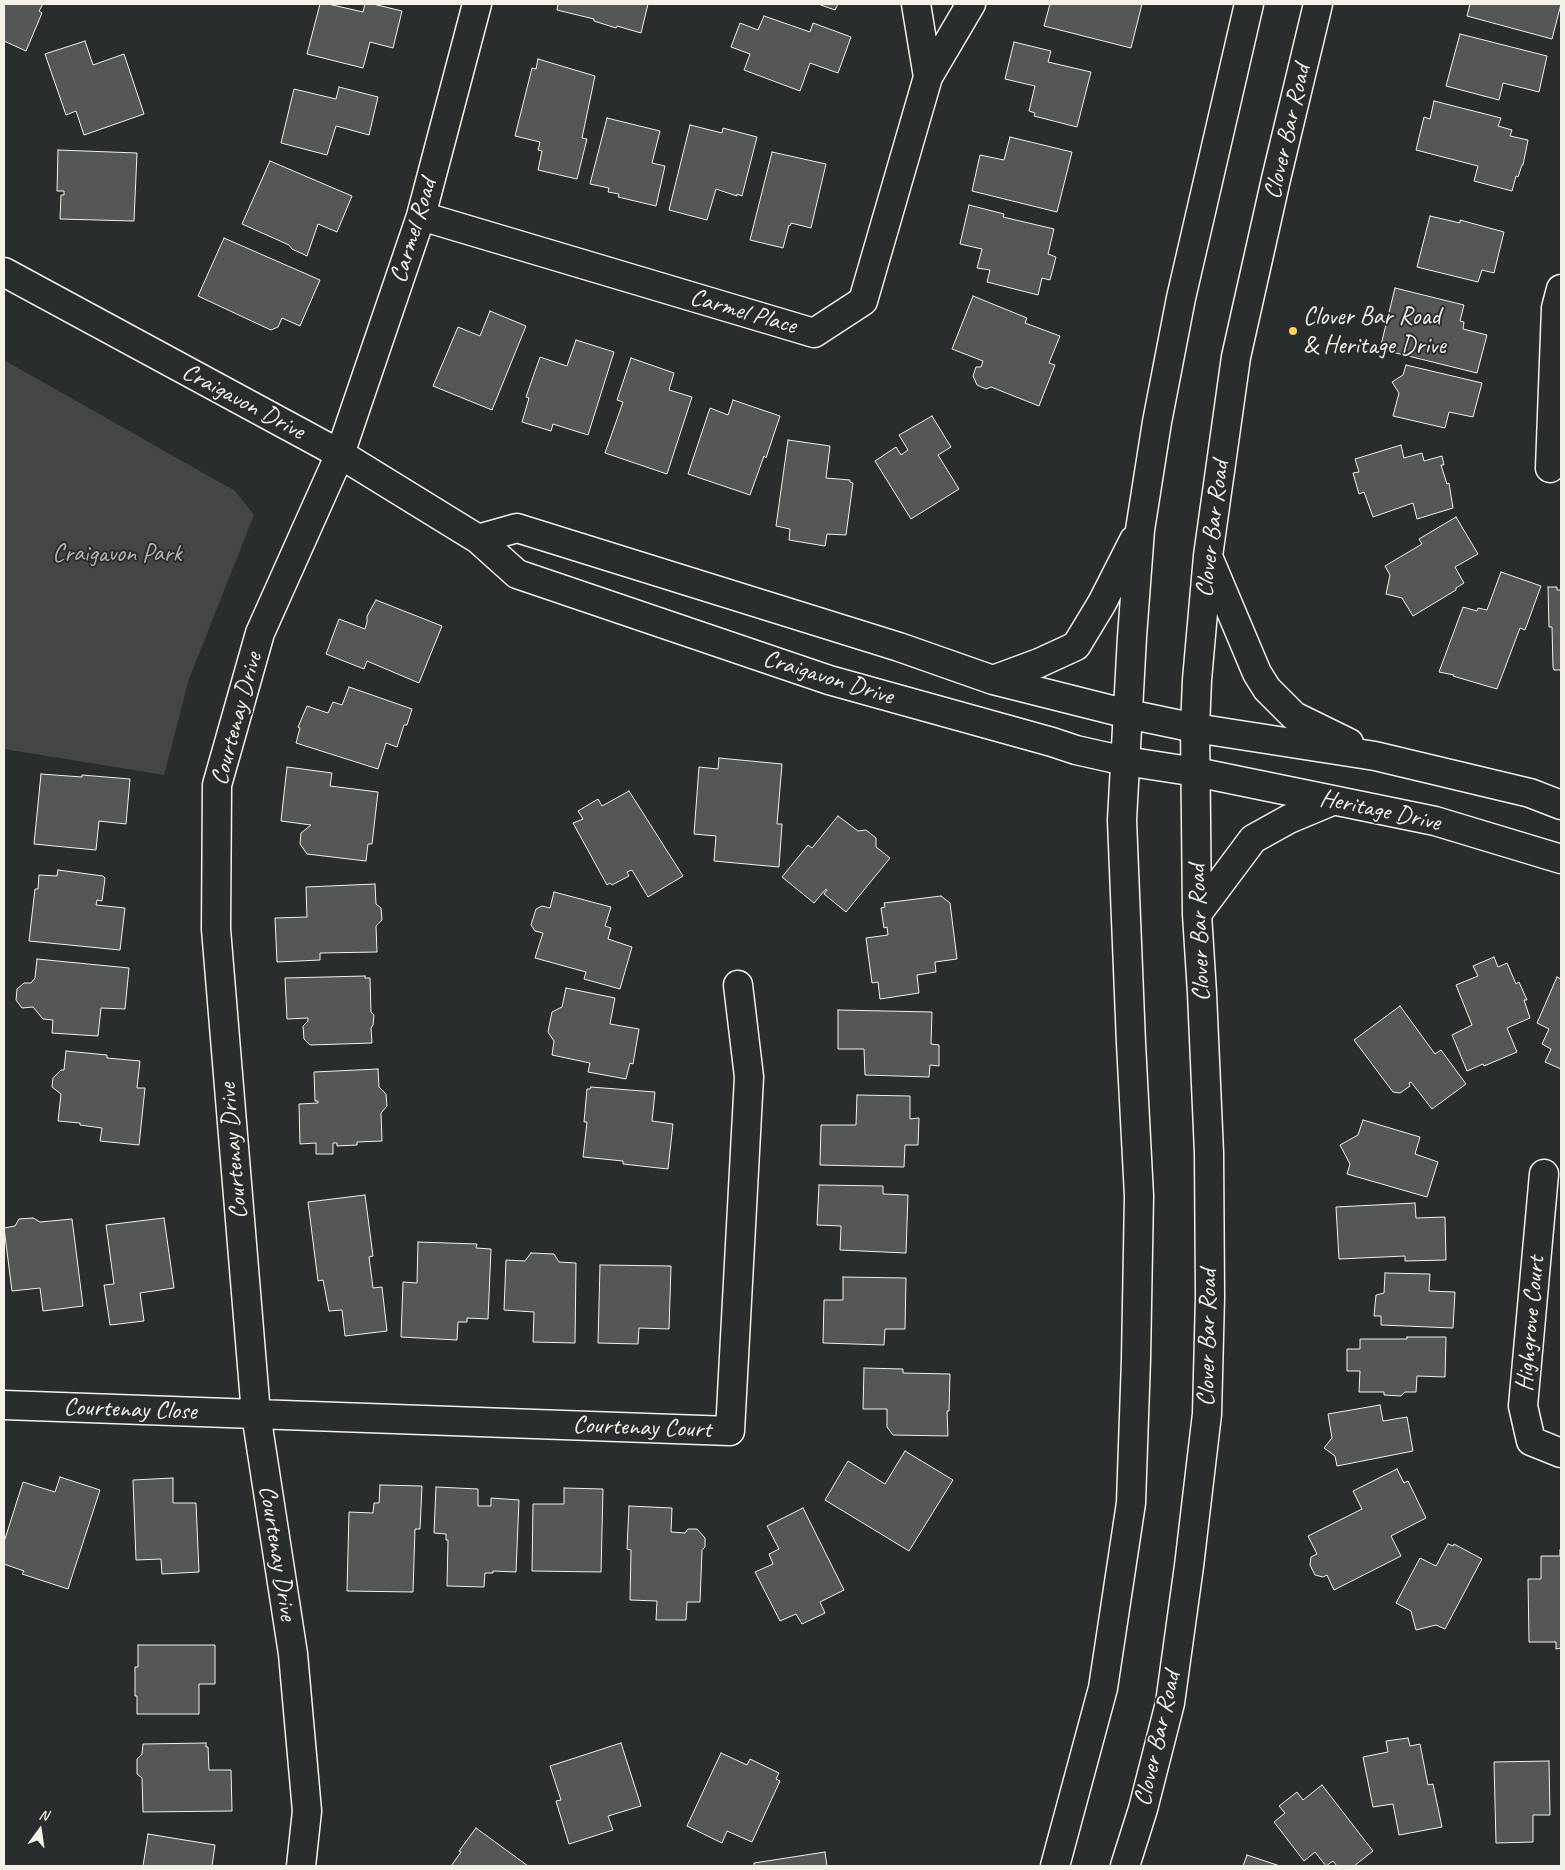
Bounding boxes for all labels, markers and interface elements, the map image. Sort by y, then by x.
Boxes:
street label: Clover Bar Road [1258,62,1318,202]
street label: Carmel Road [384,175,444,287]
street label: Carmel Place [686,283,800,341]
place label: Clover Bar Road & Heritage Drive [1303,302,1445,361]
marker: Clover Bar Road & Heritage Drive [1287,325,1299,337]
street label: Craigavon Drive [176,357,310,447]
street label: Clover Bar Road [1190,459,1236,599]
park label: Craigavon Park [52,539,182,569]
street label: Craigavon Drive [759,644,897,712]
street label: Courtenay Drive [205,649,269,789]
street label: Heritage Drive [1317,784,1443,838]
street label: Clover Bar Road [1183,864,1217,1002]
street label: Courtenay Drive [213,1082,255,1220]
street label: Highgrove Court [1510,1255,1552,1393]
street label: Clover Bar Road [1192,1269,1224,1407]
street label: Courtenay Close [63,1393,197,1427]
street label: Courtenay Court [572,1411,712,1445]
street label: Courtenay Drive [252,1483,302,1623]
street label: Clover Bar Road [1128,1669,1188,1809]
north arrow [15,1805,65,1855]
text: N [37,1806,50,1824]

